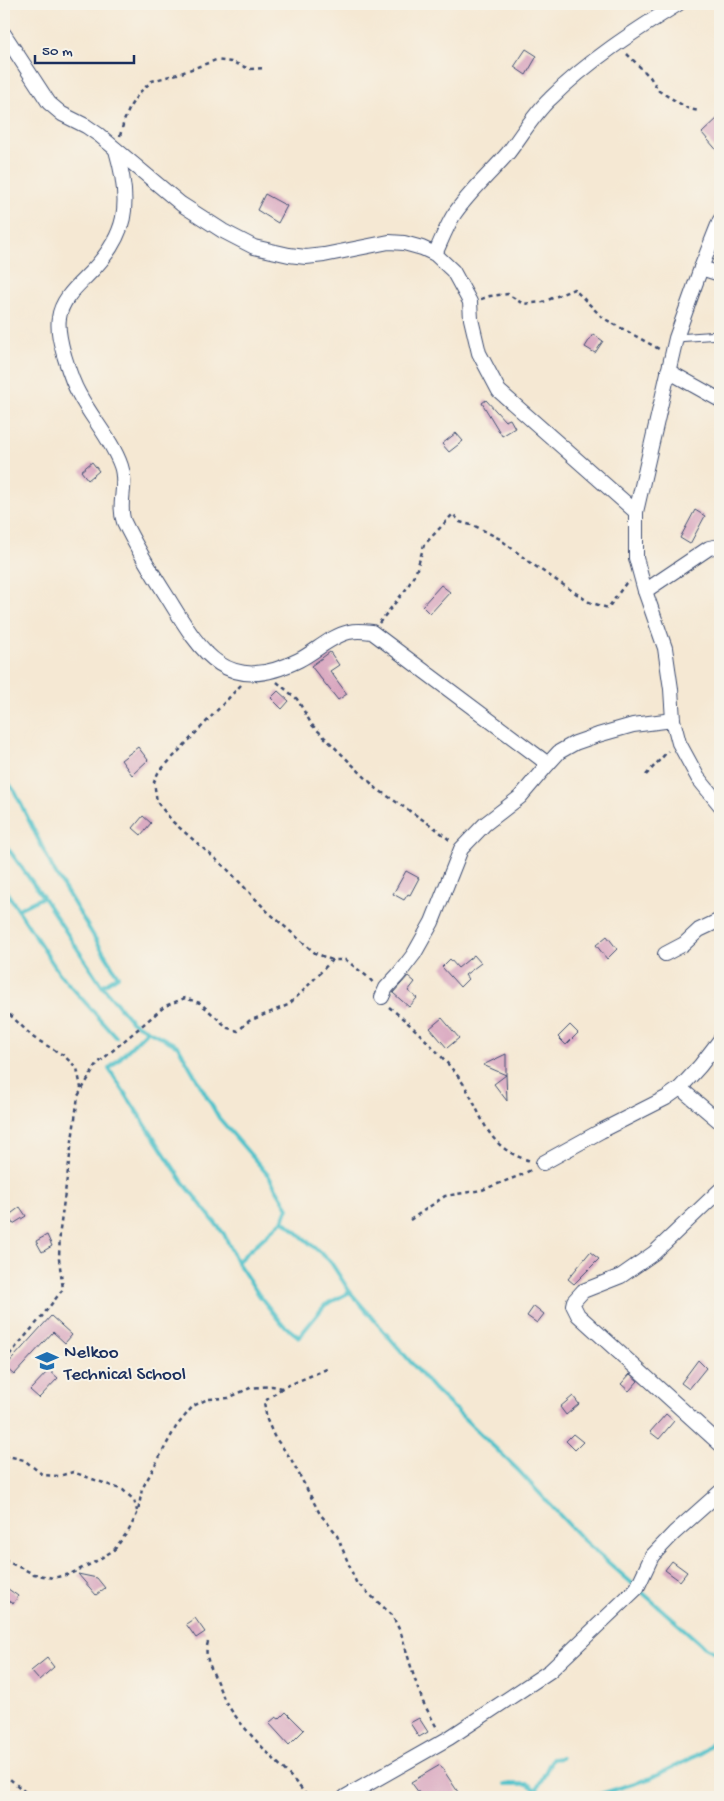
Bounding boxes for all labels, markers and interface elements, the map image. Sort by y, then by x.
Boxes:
scale bar [35,32,134,64]
text: 50 m [42,43,73,61]
place label: Nelkoo Technical School [63,1342,186,1387]
school or university icon: Nelkoo Technical School [34,1348,60,1374]

